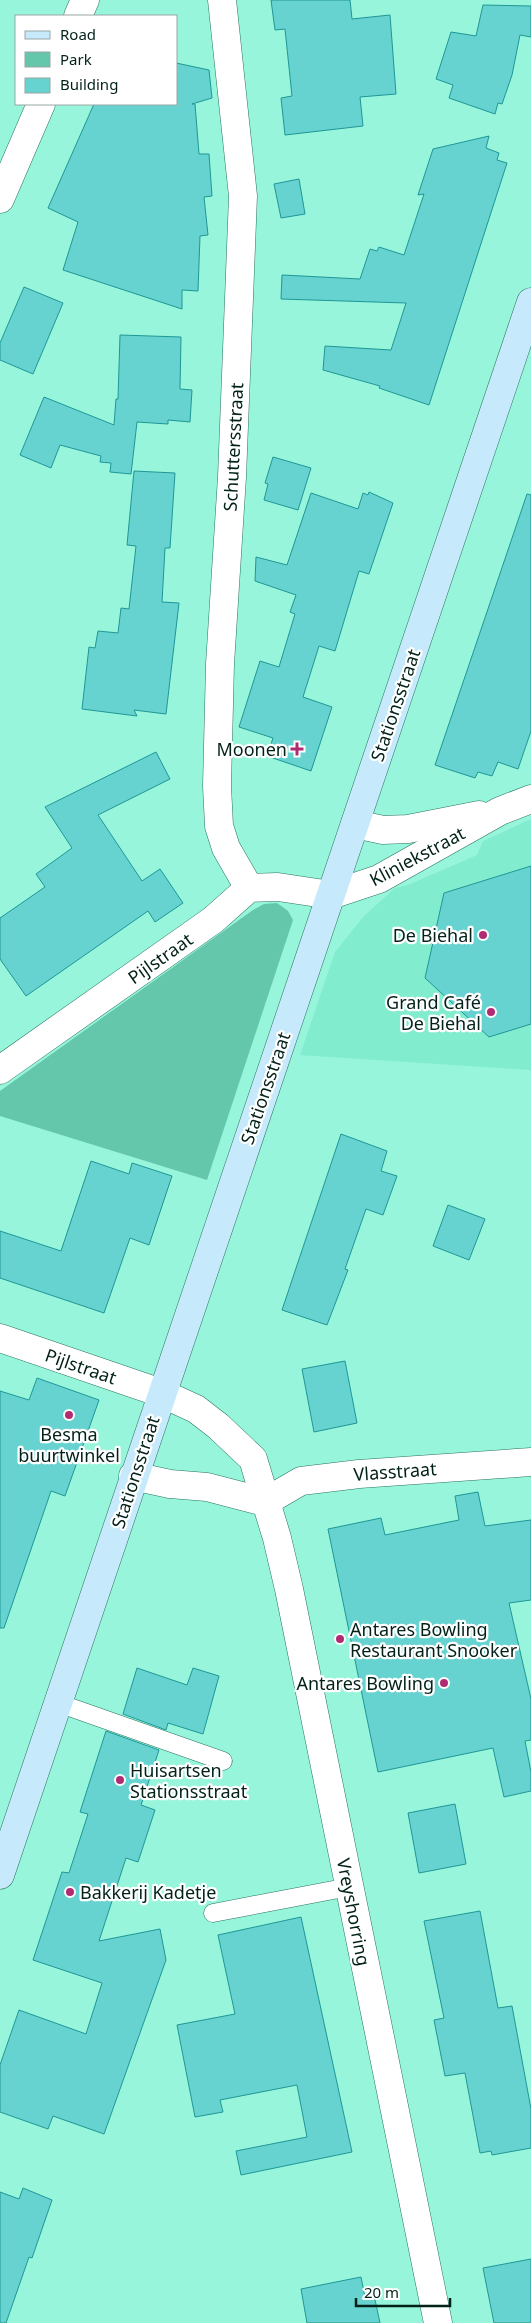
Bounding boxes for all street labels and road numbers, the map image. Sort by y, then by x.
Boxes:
street label: Schuttersstraat [218,382,248,512]
street label: Stationsstraat [365,645,426,764]
street label: Kliniekstraat [365,821,469,891]
street label: Pijlstraat [123,927,197,989]
street label: Stationsstraat [235,1028,296,1147]
street label: Pijlstraat [42,1343,120,1390]
street label: Stationsstraat [105,1412,165,1531]
street label: Vlasstraat [353,1456,438,1486]
street label: Vreyshorring [332,1856,376,1968]

